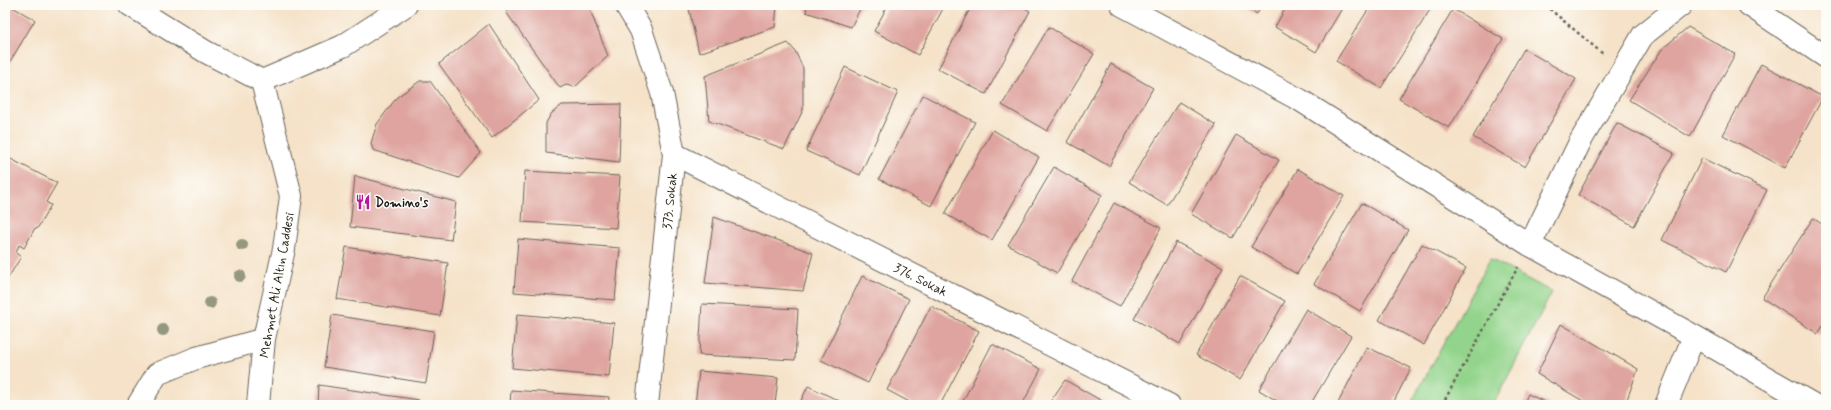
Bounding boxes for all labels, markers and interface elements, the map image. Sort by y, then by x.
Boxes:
street label: 373. Sokak [659,171,682,230]
restaurant icon: Domino's [354,193,372,211]
place label: Domino's [375,195,429,212]
street label: Mehmet Ali Altın Caddesi [256,211,299,359]
street label: 376. Sokak [891,260,950,301]

